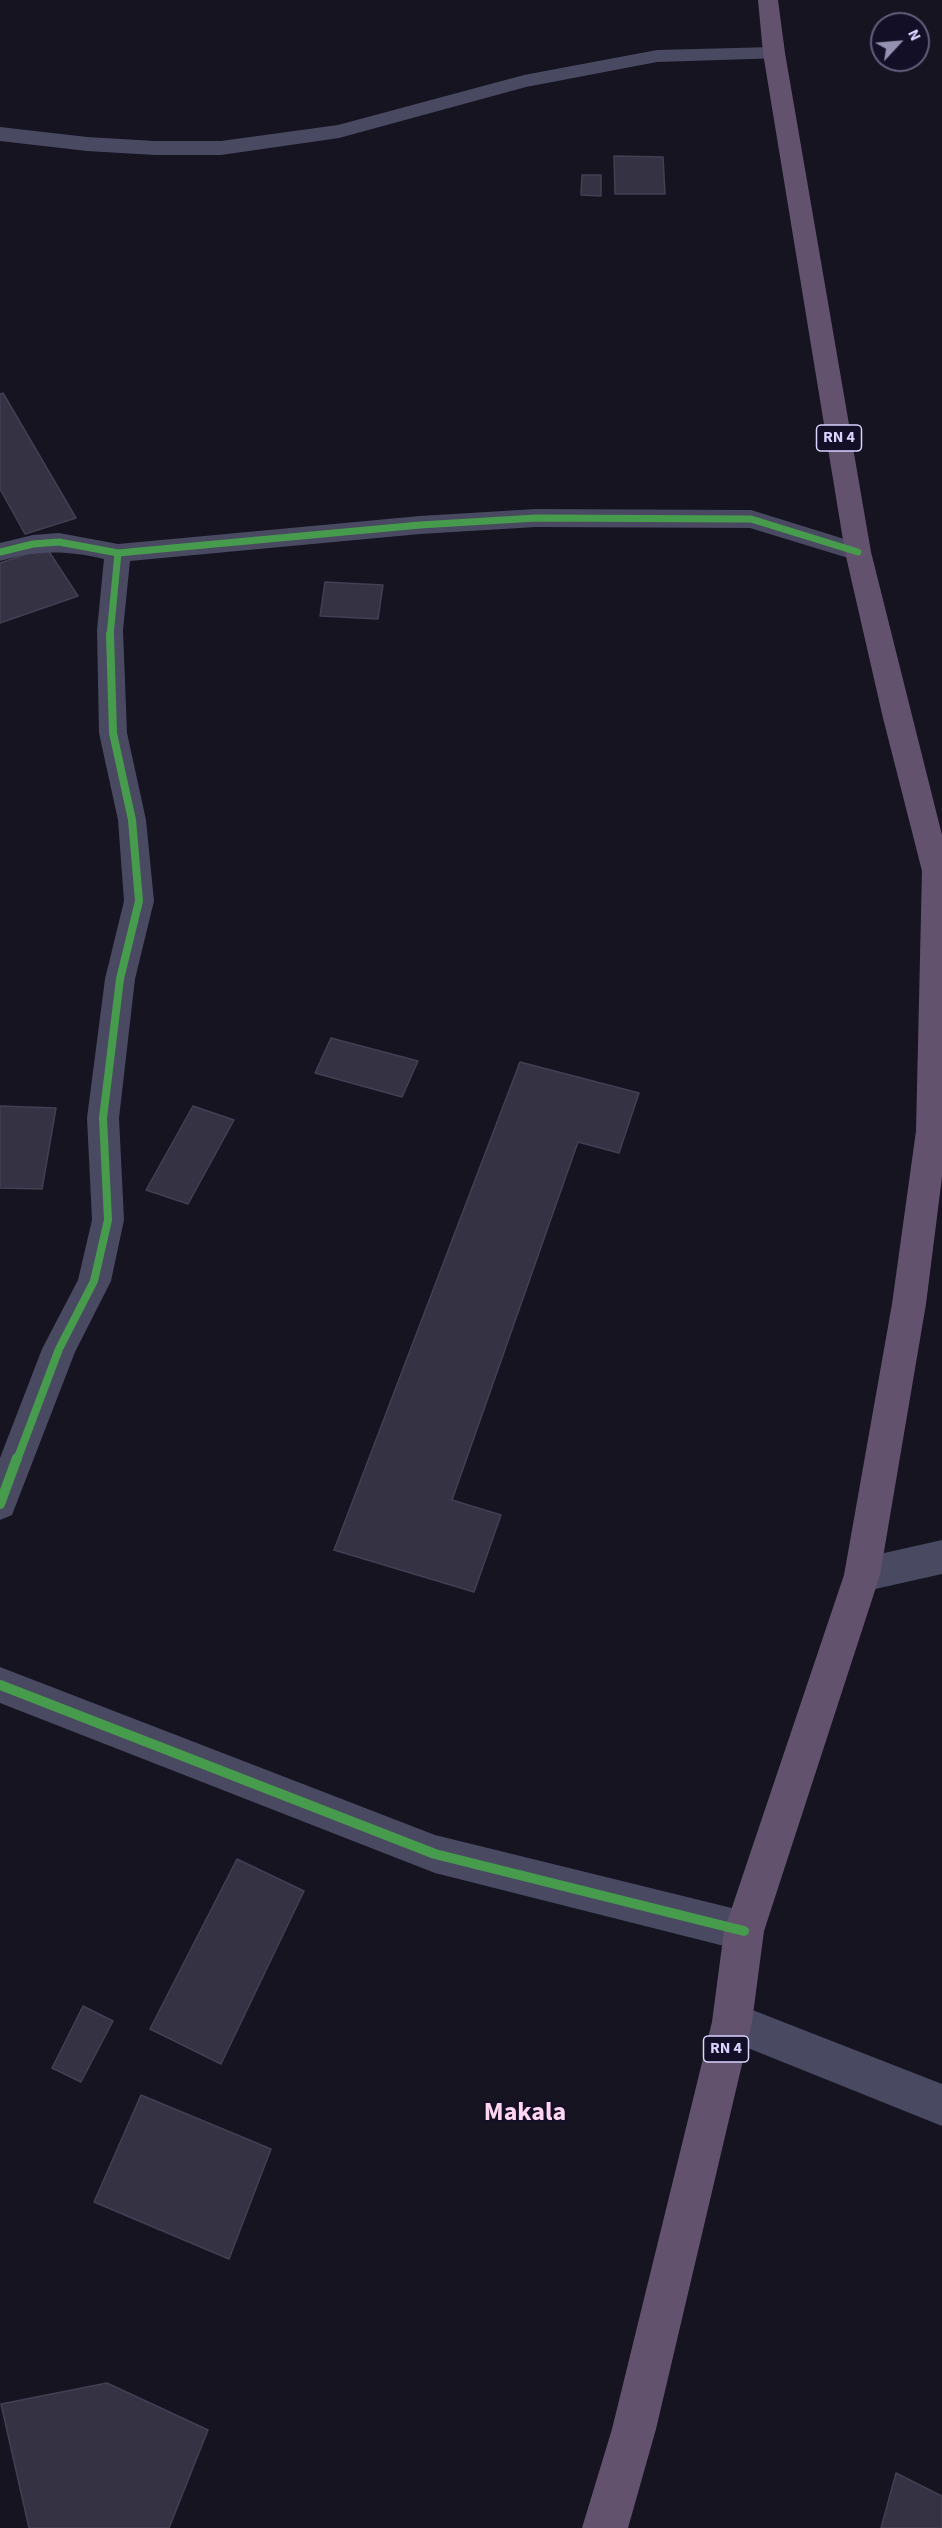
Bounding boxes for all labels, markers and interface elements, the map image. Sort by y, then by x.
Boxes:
north arrow [870,12,930,72]
text: N [902,25,927,45]
road number: RN 4 [816,425,862,451]
road number: RN 4 [704,2036,748,2062]
district label: Makala [484,2098,566,2130]

